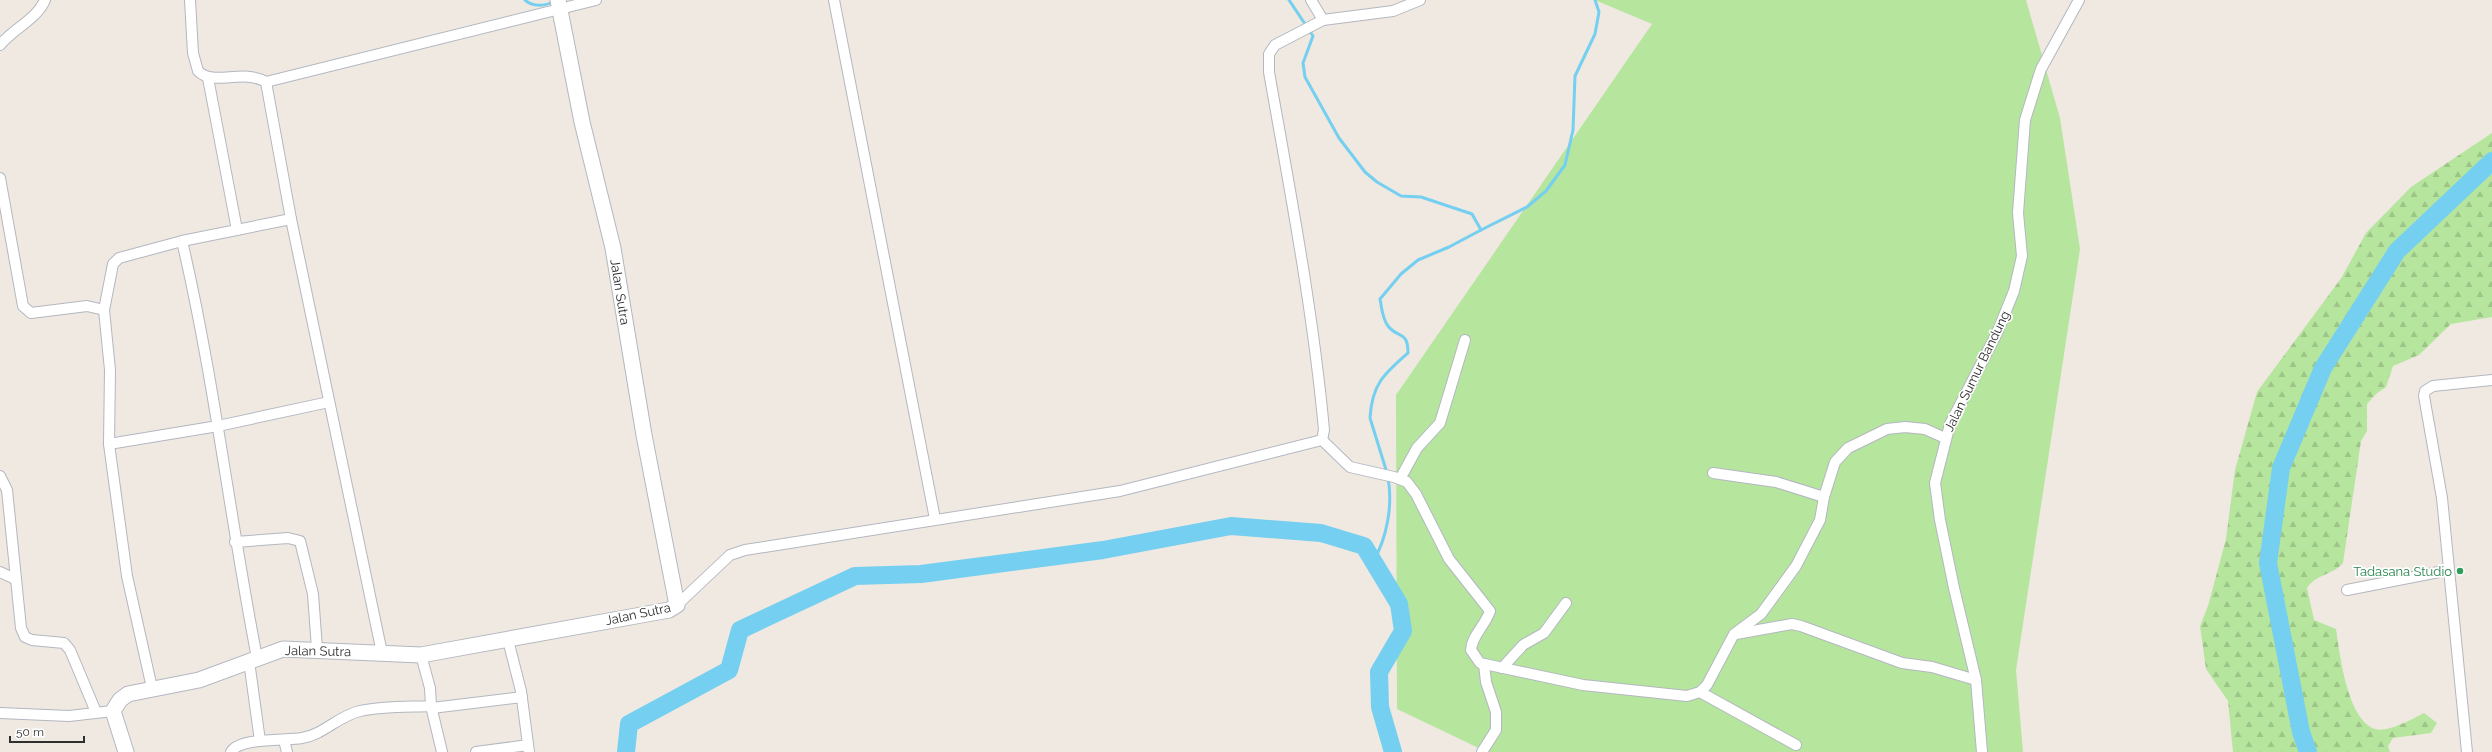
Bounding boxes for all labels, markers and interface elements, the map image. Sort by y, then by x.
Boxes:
street label: Jalan Sutra [607,258,633,326]
street label: Jalan Sumur Bandung [1941,308,2013,434]
place label: Tadasana Studio [2353,564,2452,579]
marker: Tadasana Studio [2455,566,2465,576]
street label: Jalan Sutra [604,600,672,628]
street label: Jalan Sutra [285,643,351,659]
scale bar [10,718,84,744]
text: 50 m [16,725,44,739]

